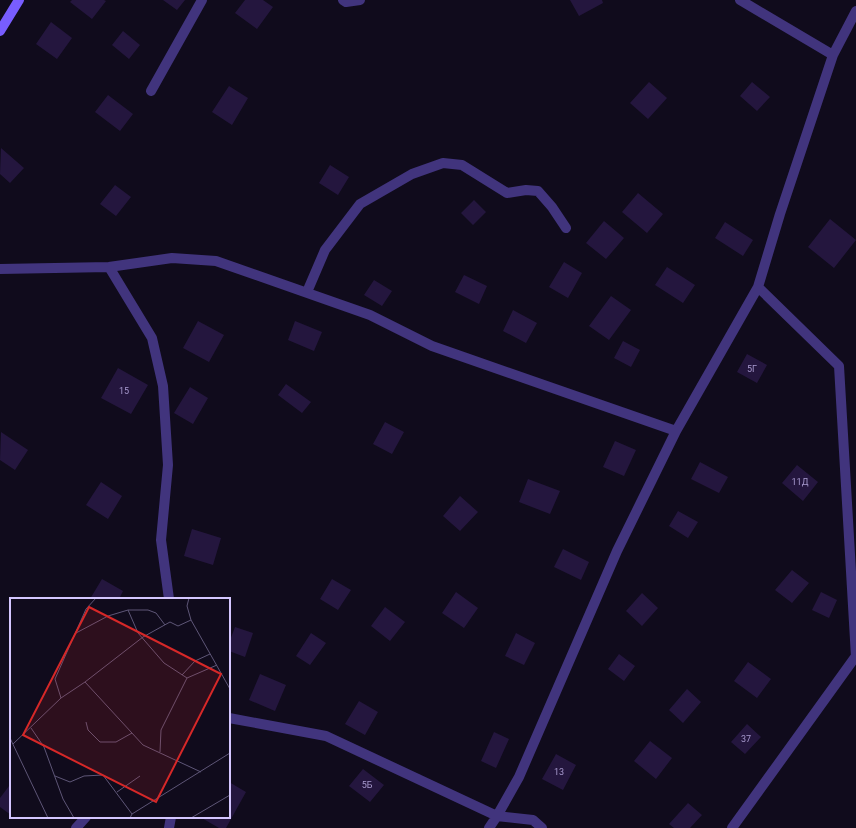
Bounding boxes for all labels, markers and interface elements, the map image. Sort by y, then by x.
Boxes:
house number: 5Г [747,364,757,374]
house number: 15 [119,386,129,396]
house number: 11Д [792,477,809,487]
inset map [10,598,230,818]
house number: 37 [741,734,751,744]
house number: 13 [554,767,564,777]
house number: 5Б [362,780,373,790]

